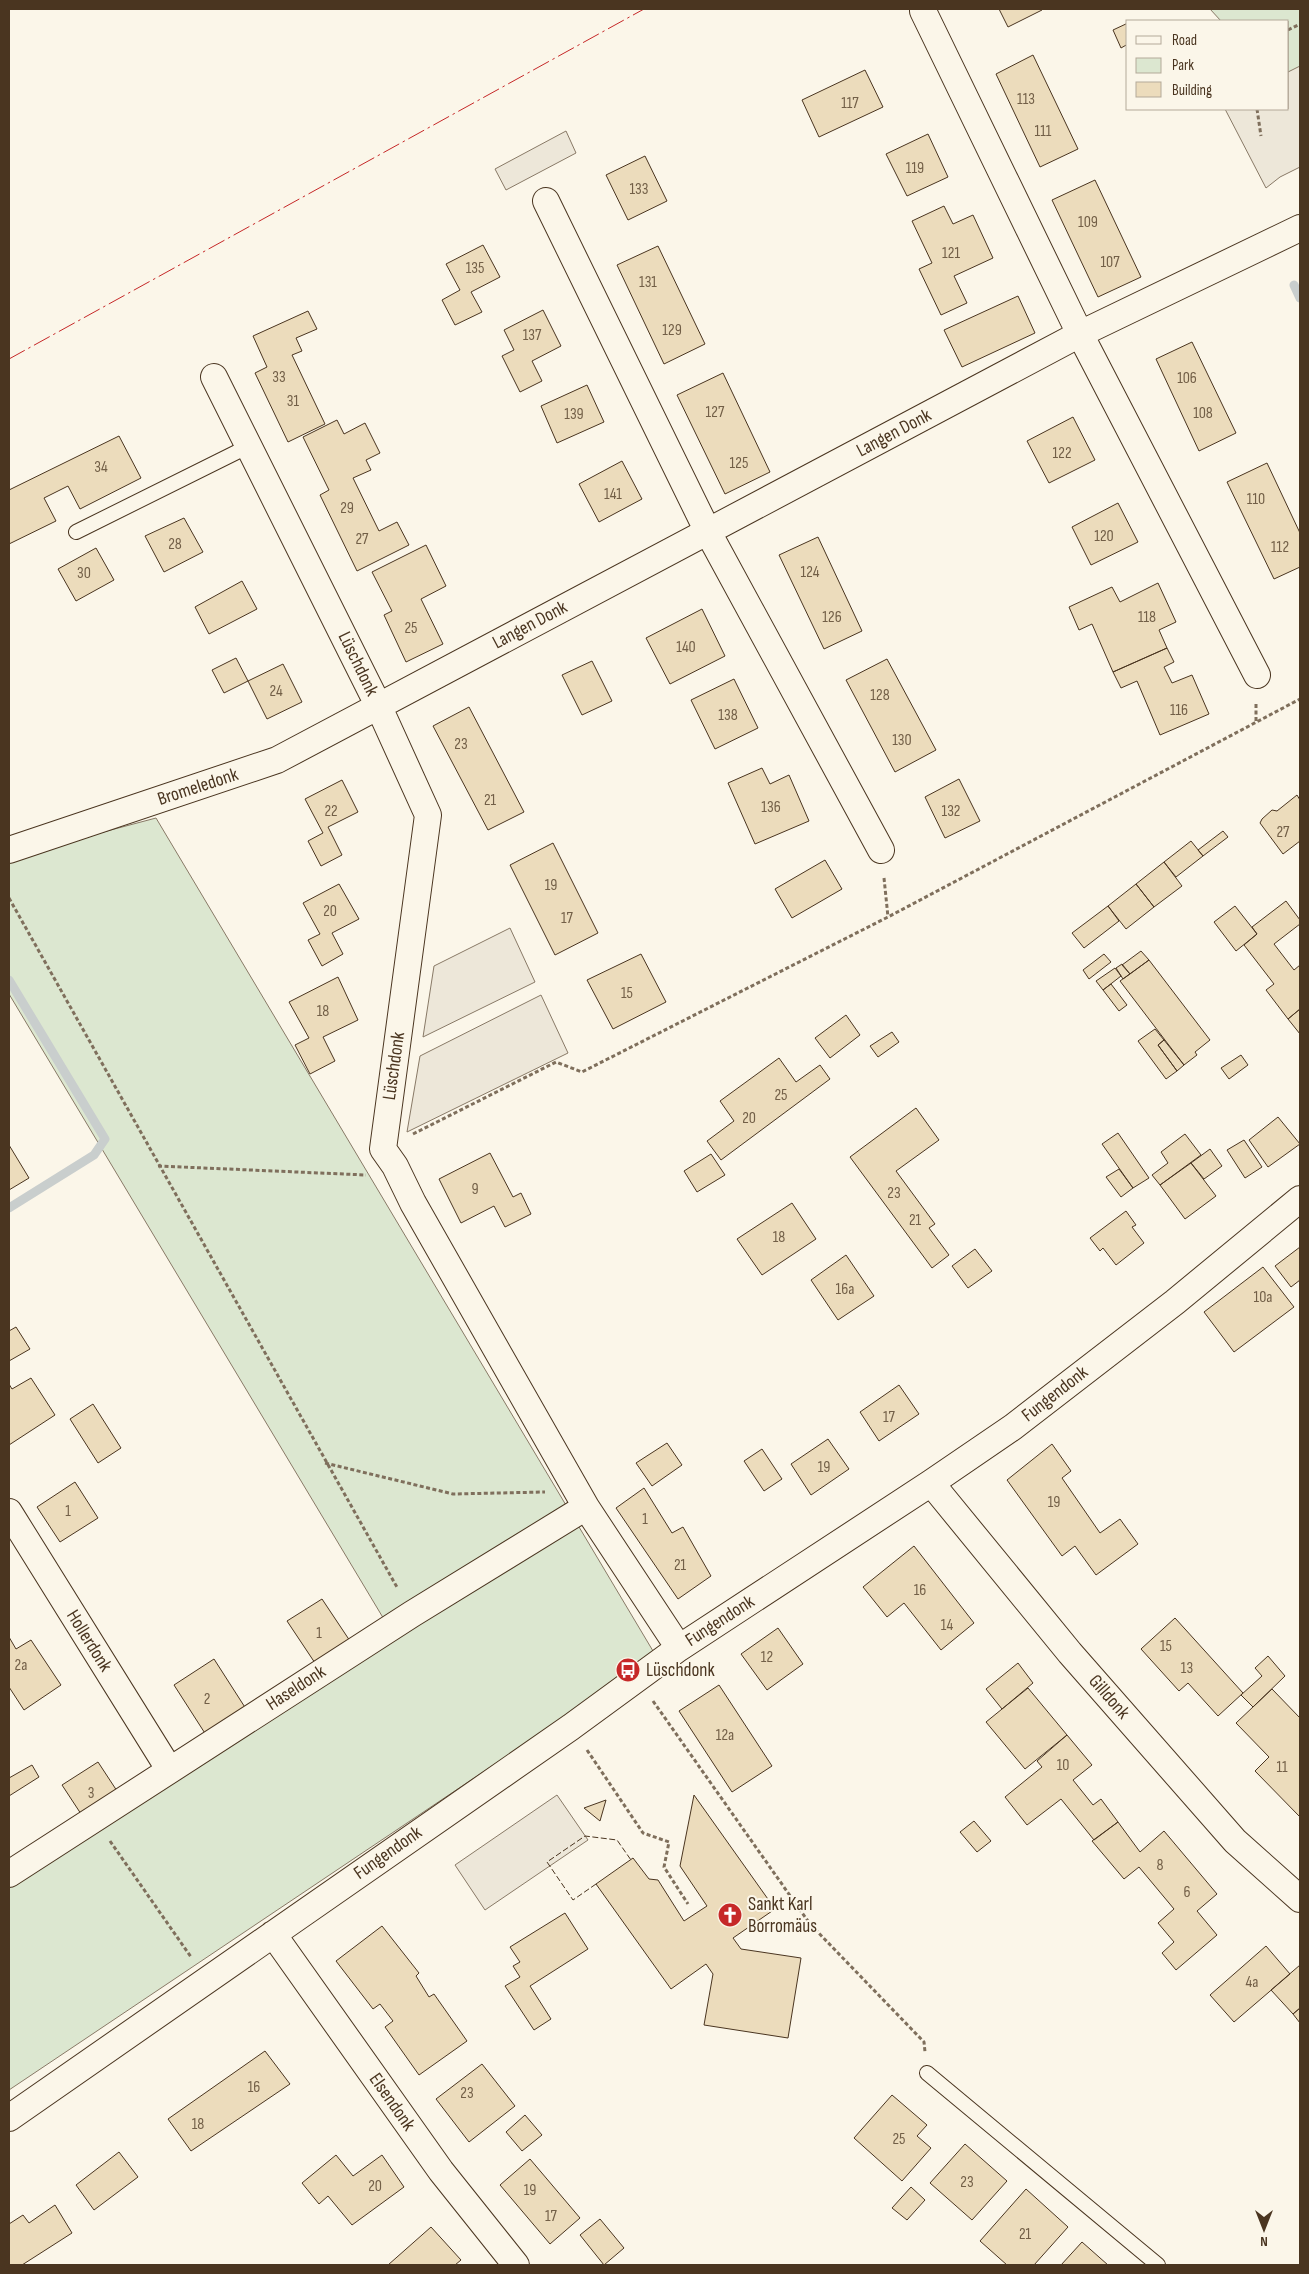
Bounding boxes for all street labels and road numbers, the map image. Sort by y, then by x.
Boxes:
street label: Langen Donk [853,403,936,462]
street label: Langen Donk [489,595,572,654]
street label: Lüschdonk [333,628,384,701]
street label: Bromeledonk [155,763,242,811]
street label: Lüschdonk [378,1030,410,1102]
street label: Fungendonk [1017,1361,1093,1427]
street label: Fungendonk [681,1590,759,1652]
street label: Hollerdonk [61,1606,117,1677]
street label: Haseldonk [262,1660,331,1716]
street label: Gilldonk [1083,1670,1135,1724]
street label: Fungendonk [350,1821,427,1885]
street label: Elsendonk [364,2069,421,2136]

